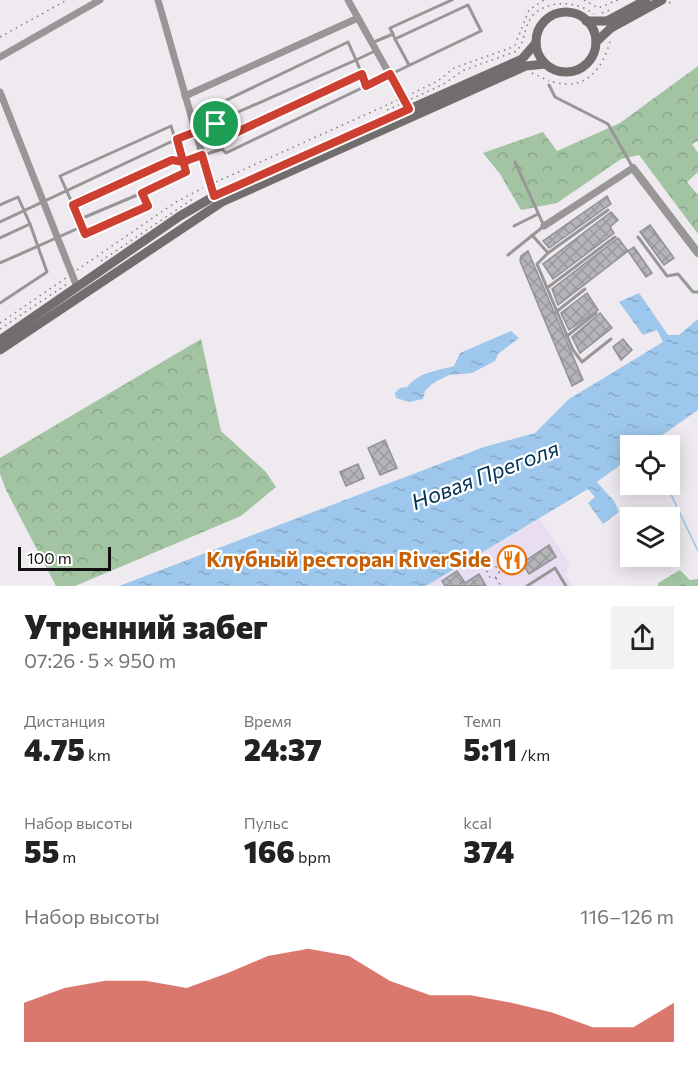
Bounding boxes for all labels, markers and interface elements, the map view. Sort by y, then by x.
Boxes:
pin [190,98,241,149]
icon: arrive [199,107,232,140]
water label: Новая Преголя [407,434,563,515]
map controls [620,435,680,567]
button: locate [620,435,680,495]
button: layers [620,507,680,567]
scale bar [18,544,111,572]
restaurant icon: Клубный ресторан RiverSide [496,544,528,576]
place label: Клубный ресторан RiverSide [206,546,491,571]
text: 100 m [27,548,72,567]
text: Утренний забег [24,605,268,646]
button: share [611,606,674,669]
text: 07:26 · 5 × 950 m [24,648,176,672]
text: Дистанция [24,711,105,730]
text: Время [244,711,292,730]
text: Темп [463,711,501,730]
text: 4.75 [24,730,85,767]
text: 24:37 [244,730,322,767]
text: 5:11 [463,730,517,767]
text: km [85,745,111,764]
text: /km [517,745,550,764]
text: Набор высоты [24,813,133,832]
text: Пульс [244,813,289,832]
text: kcal [463,813,492,832]
text: 55 [24,832,59,869]
text: 166 [244,832,295,869]
text: 374 [463,832,514,869]
text: m [59,847,76,866]
text: bpm [295,847,331,866]
text: Набор высоты [24,904,160,928]
text: 116–126 m [580,904,674,928]

